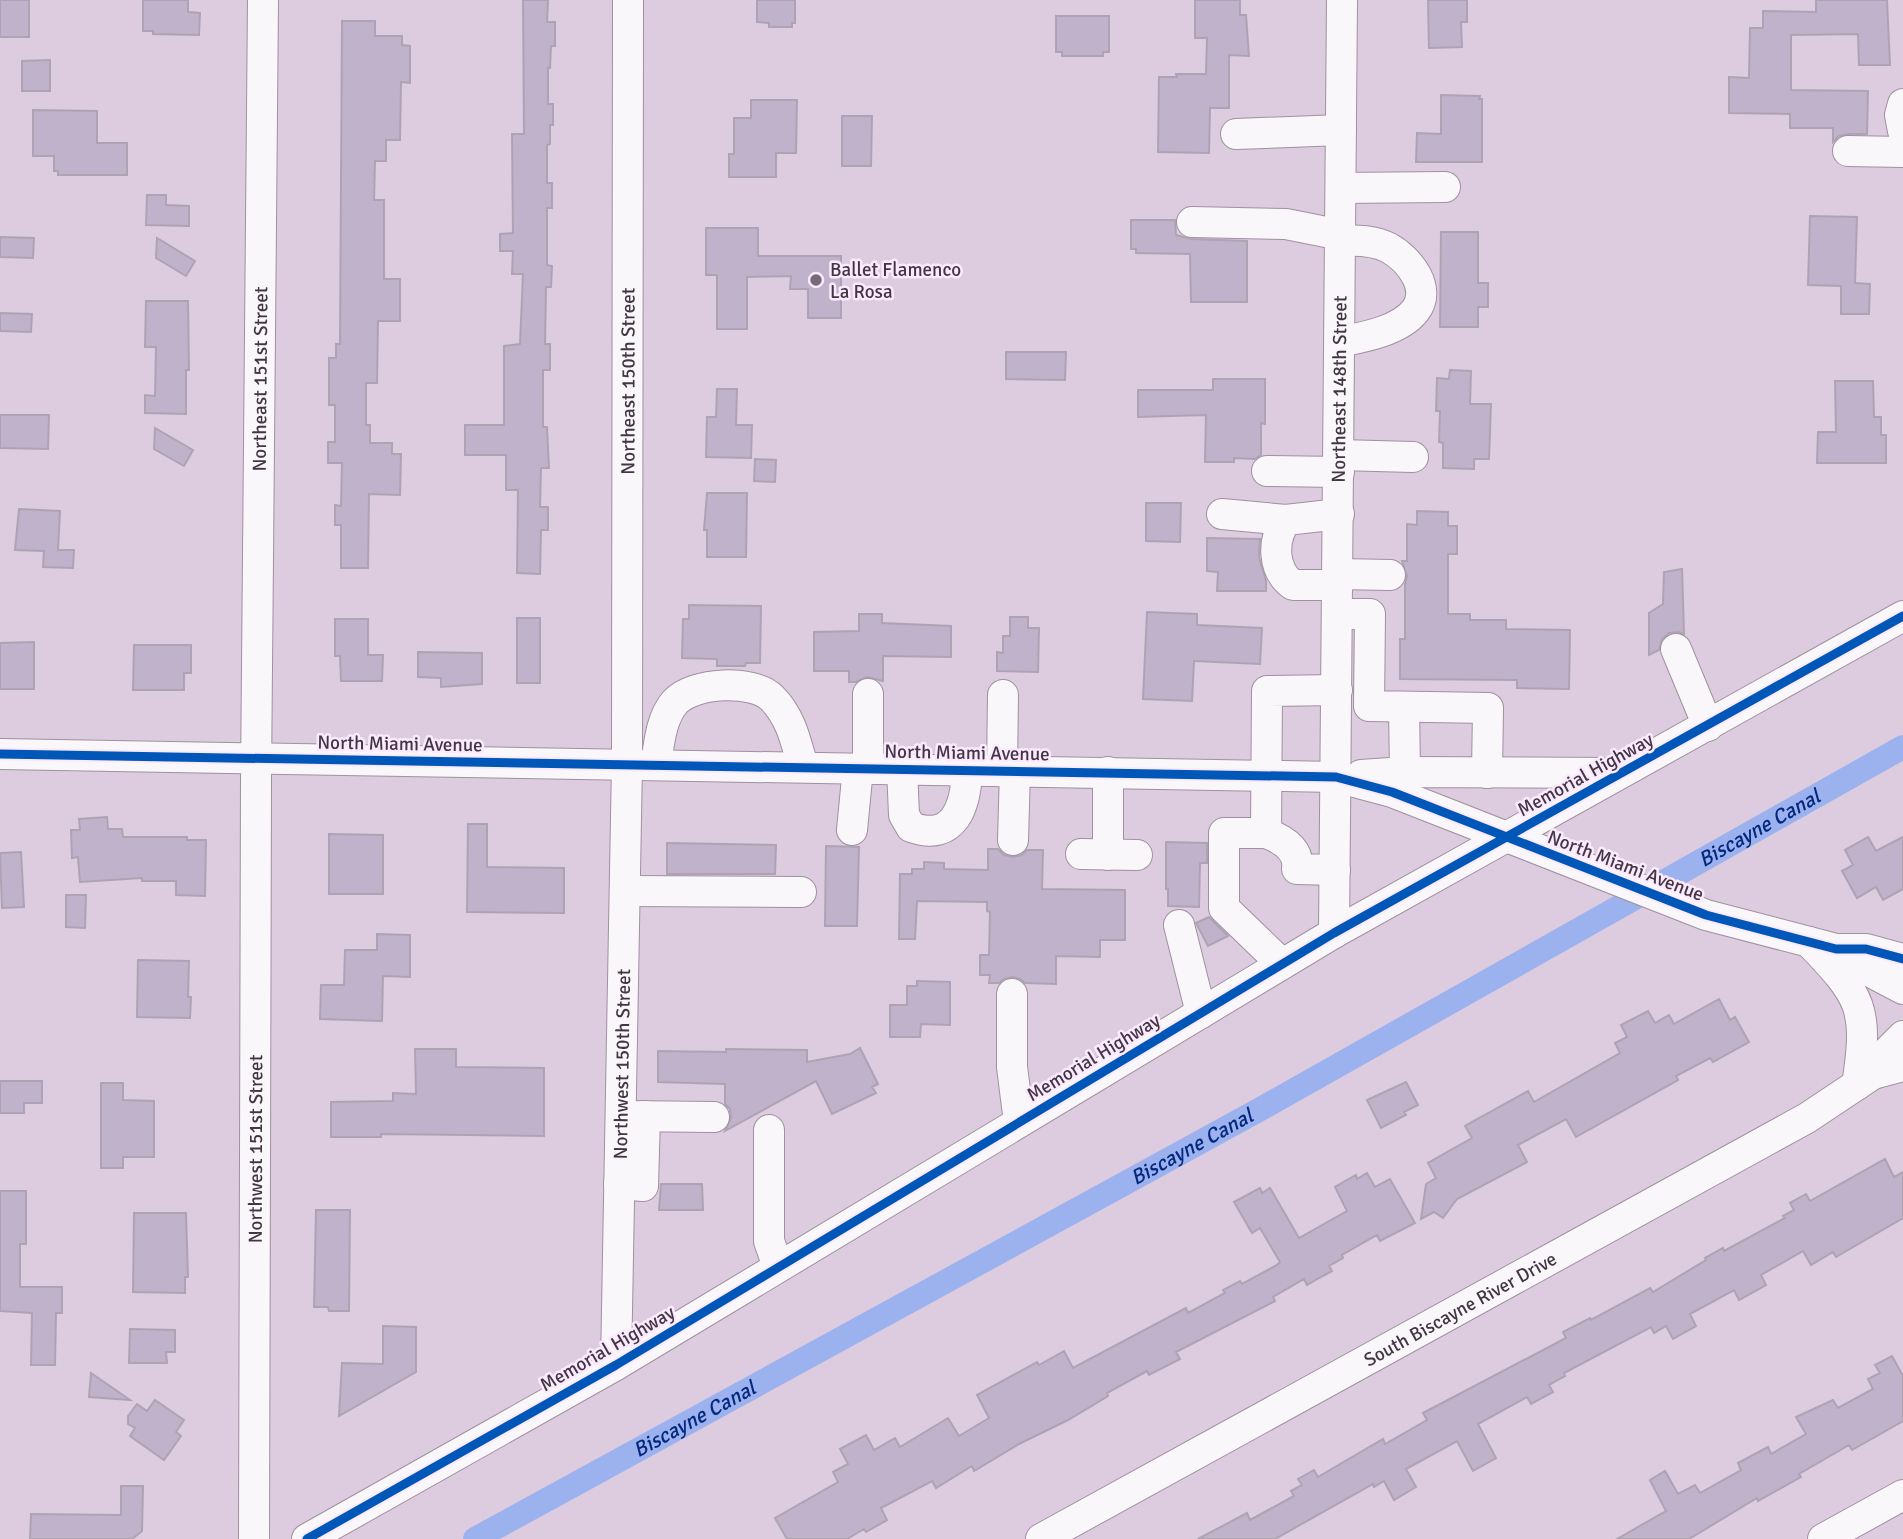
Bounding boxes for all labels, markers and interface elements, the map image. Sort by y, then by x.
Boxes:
place label: Ballet Flamenco La Rosa [830,258,961,304]
marker: Ballet Flamenco La Rosa [808,272,824,288]
street label: Northeast 151st Street [248,286,273,472]
street label: Northeast 150th Street [616,287,641,475]
street label: Northeast 148th Street [1327,295,1352,483]
street label: Memorial Highway [1513,728,1658,822]
street label: North Miami Avenue [317,731,483,757]
street label: North Miami Avenue [884,740,1050,766]
water label: Biscayne Canal [1694,782,1826,873]
street label: North Miami Avenue [1544,825,1707,907]
street label: Northwest 150th Street [609,968,636,1160]
street label: Memorial Highway [1022,1008,1165,1107]
street label: Northwest 151st Street [244,1054,268,1243]
water label: Biscayne Canal [1126,1102,1259,1191]
street label: South Biscayne River Drive [1360,1247,1561,1372]
street label: Memorial Highway [536,1301,679,1397]
water label: Biscayne Canal [628,1374,762,1463]

